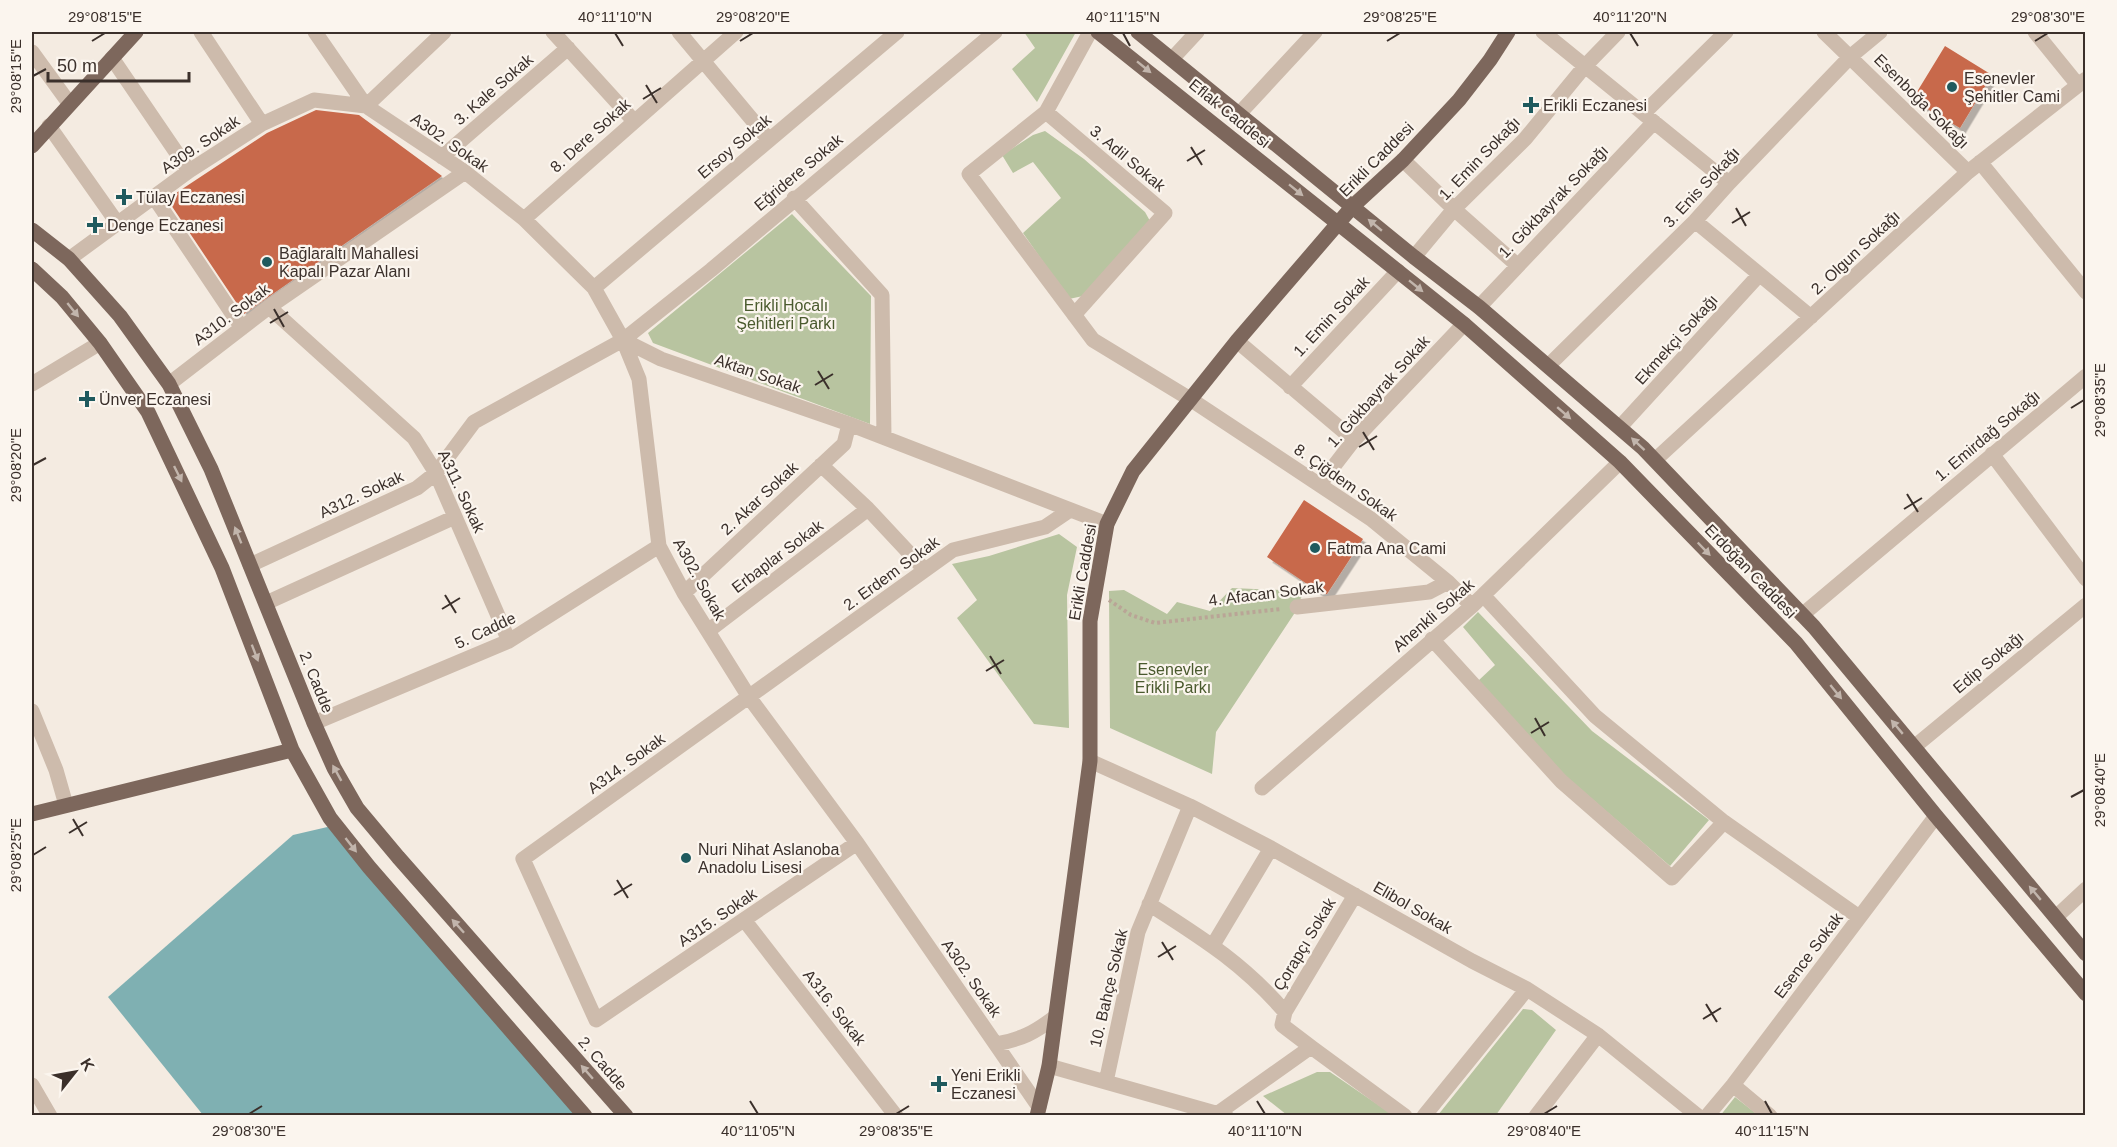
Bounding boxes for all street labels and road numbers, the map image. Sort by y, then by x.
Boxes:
street label: 3. Kale Sokak [450,50,537,128]
street label: Esenboğa Sokağı [1871,51,1972,152]
street label: Eflak Caddesi [1186,76,1273,151]
street label: 8. Dere Sokak [547,94,634,176]
street label: A302. Sokak [408,109,493,176]
street label: Ersoy Sokak [694,110,775,182]
street label: A309. Sokak [158,111,243,177]
street label: 1. Emin Sokağı [1436,113,1523,203]
street label: Erikli Caddesi [1336,119,1417,200]
street label: 3. Adil Sokak [1087,122,1169,195]
street label: Eğridere Sokak [751,130,846,214]
street label: 1. Gökbayrak Sokağı [1495,142,1611,261]
street label: 3. Enis Sokağı [1660,144,1743,231]
street label: 2. Olgun Sokağı [1808,207,1903,298]
street label: 1. Emin Sokak [1290,272,1373,360]
street label: A310. Sokak [190,280,273,348]
street label: Ekmekçi Sokağı [1632,291,1721,388]
street label: 1. Gökbayrak Sokak [1324,331,1434,451]
street label: Aktan Sokak [713,351,804,396]
street label: 1. Emirdağ Sokağı [1931,387,2043,484]
street label: 8. Çiğdem Sokak [1291,441,1401,525]
street label: A311. Sokak [435,447,489,536]
street label: 2. Akar Sokak [717,458,802,538]
street label: A312. Sokak [317,467,407,521]
street label: Erbaplar Sokak [729,516,827,596]
street label: Erdoğan Caddesi [1702,521,1800,622]
street label: Erikli Caddesi [1066,522,1099,622]
street label: 2. Erdem Sokak [840,532,943,614]
street label: A302. Sokak [670,535,729,624]
street label: Ahenkli Sokak [1389,575,1478,655]
street label: 4. Afacan Sokak [1208,578,1325,609]
street label: 5. Cadde [452,609,518,652]
street label: Edip Sokağı [1950,628,2027,697]
street label: 2. Cadde [296,649,337,716]
street label: A314. Sokak [585,729,669,797]
street label: Elibol Sokak [1370,878,1456,937]
street label: A315. Sokak [675,884,760,950]
street label: Çorapçı Sokak [1270,894,1339,994]
street label: Esence Sokak [1771,909,1847,1001]
street label: 10. Bahçe Sokak [1087,926,1131,1049]
street label: A302. Sokak [939,936,1005,1021]
street label: A316. Sokak [800,966,870,1049]
street label: 2. Cadde [575,1033,630,1093]

